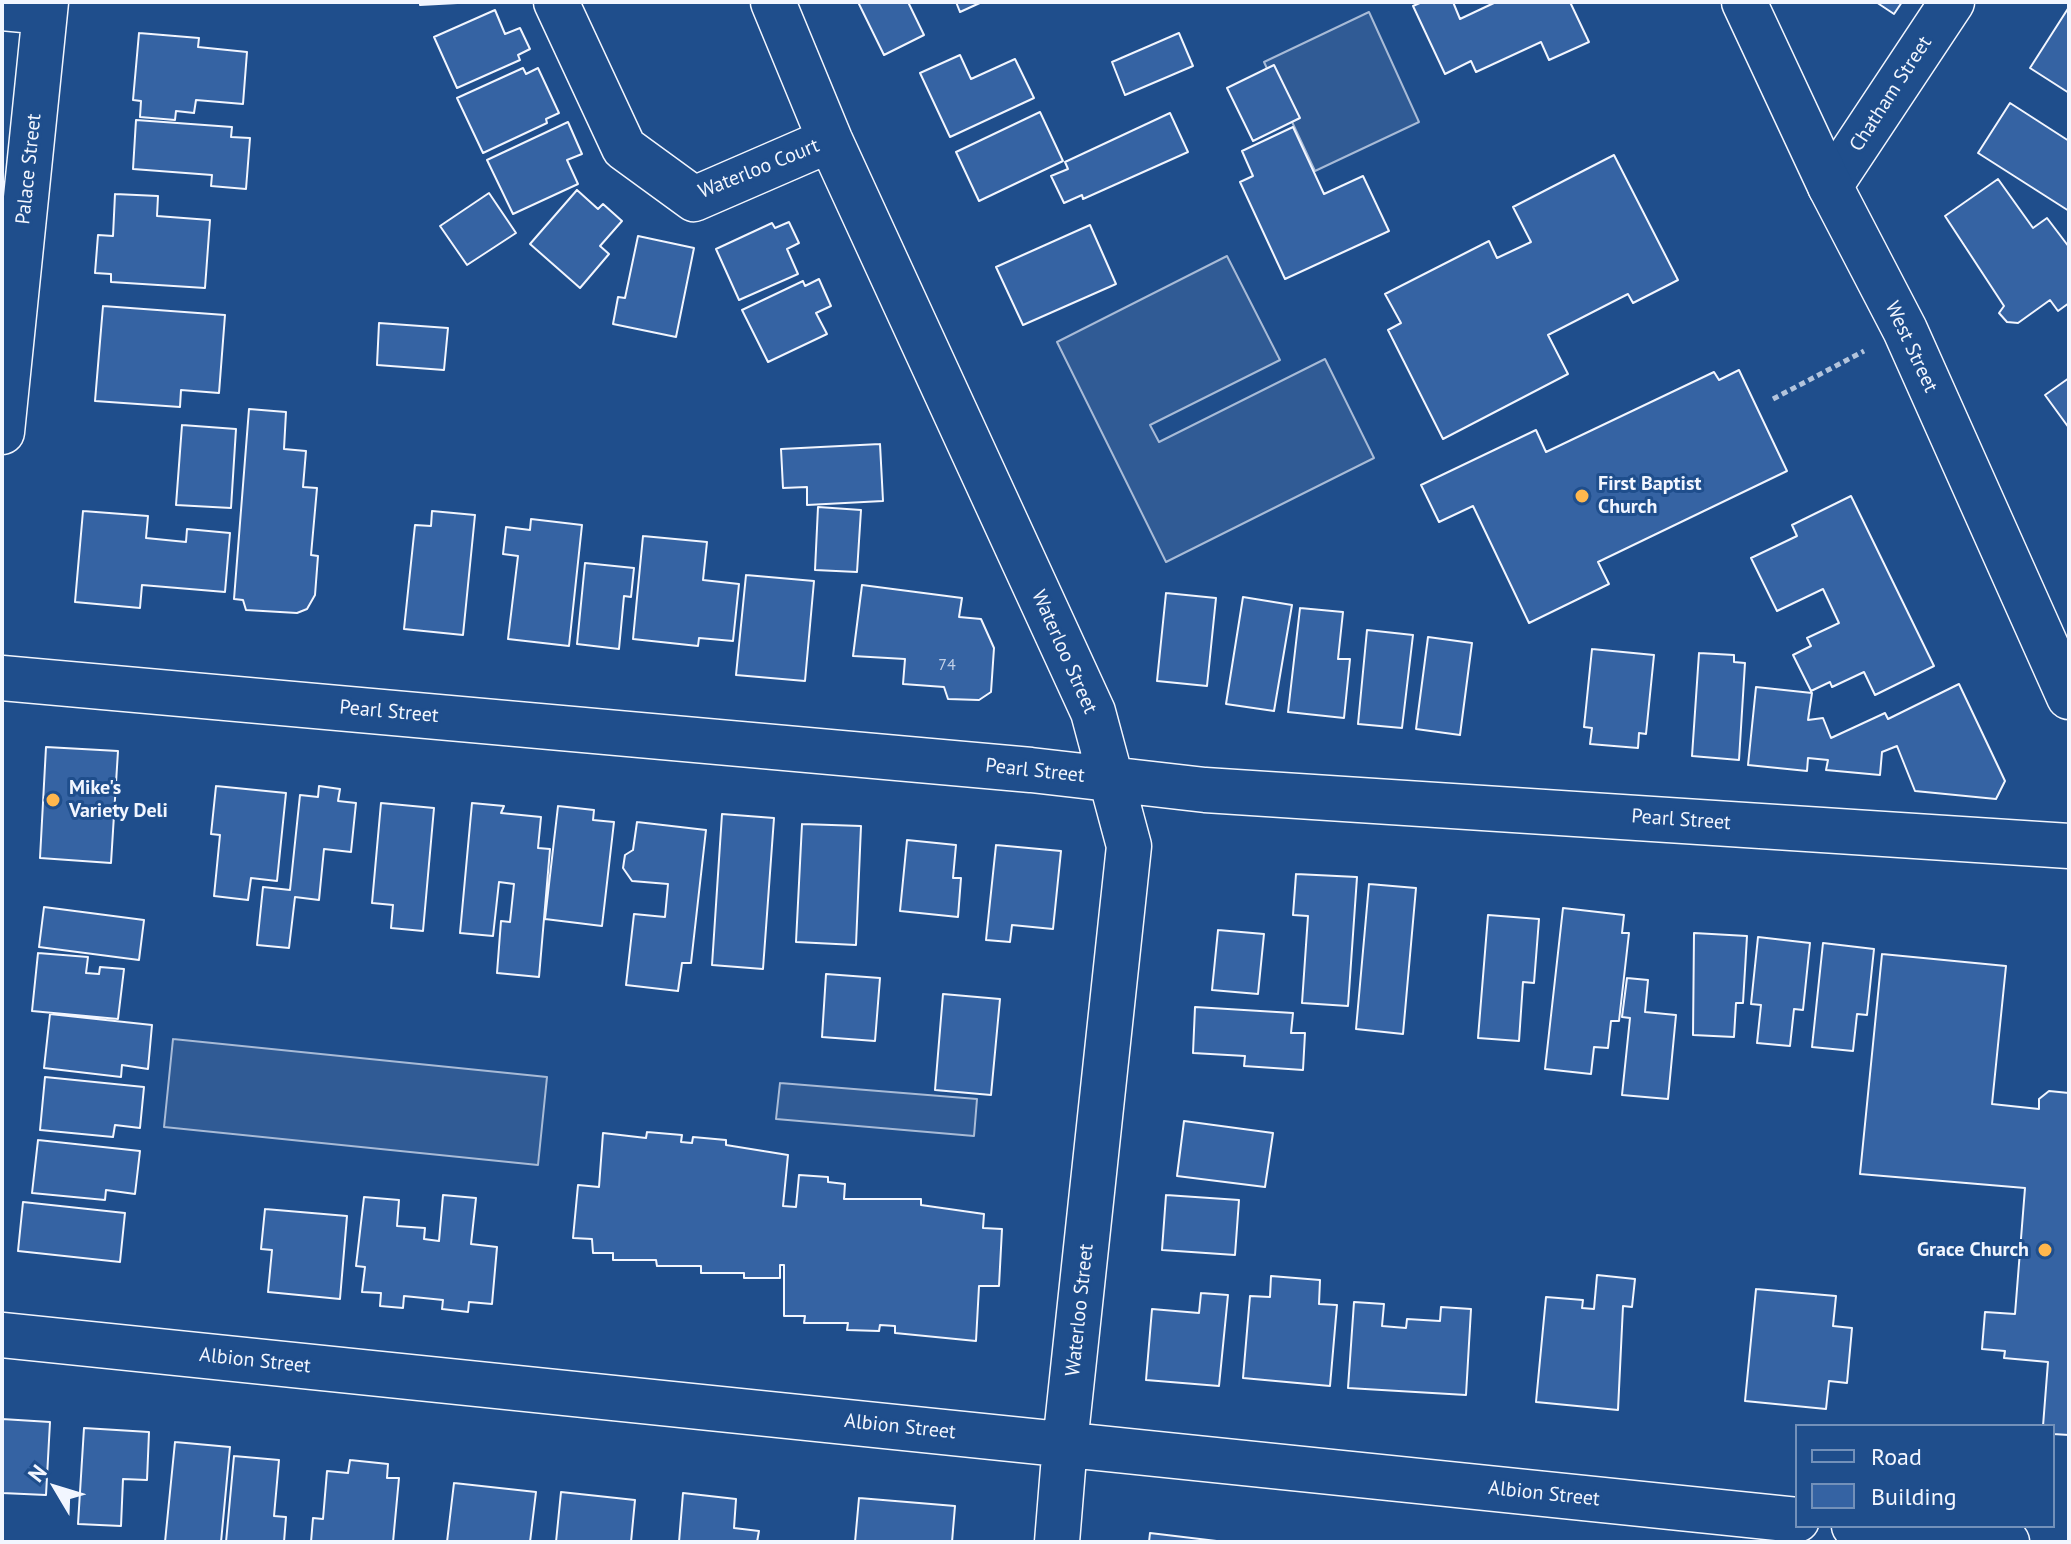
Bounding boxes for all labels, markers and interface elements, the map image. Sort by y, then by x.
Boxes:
street label: Chatham Street [1845,32,1937,156]
street label: Palace Street [11,112,47,226]
street label: Waterloo Court [695,134,823,204]
street label: West Street [1880,298,1942,396]
place label: First Baptist Church [1598,472,1701,519]
marker: First Baptist Church [1573,487,1591,505]
street label: Waterloo Street [1026,586,1102,718]
house number: 74 [938,655,956,675]
street label: Pearl Street [338,696,440,728]
street label: Pearl Street [984,754,1086,788]
place label: Mike's Variety Deli [69,776,168,823]
marker: Mike's Variety Deli [44,791,62,809]
street label: Pearl Street [1630,805,1732,835]
place label: Grace Church [1917,1238,2029,1262]
marker: Grace Church [2036,1241,2054,1259]
street label: Waterloo Street [1061,1243,1099,1377]
street label: Albion Street [198,1343,312,1379]
street label: Albion Street [843,1409,957,1445]
legend [1795,1424,2055,1528]
text: Road [1871,1441,1922,1472]
north arrow [16,1448,96,1528]
text: N [22,1459,53,1488]
street label: Albion Street [1487,1476,1601,1512]
text: Building [1871,1481,1957,1512]

